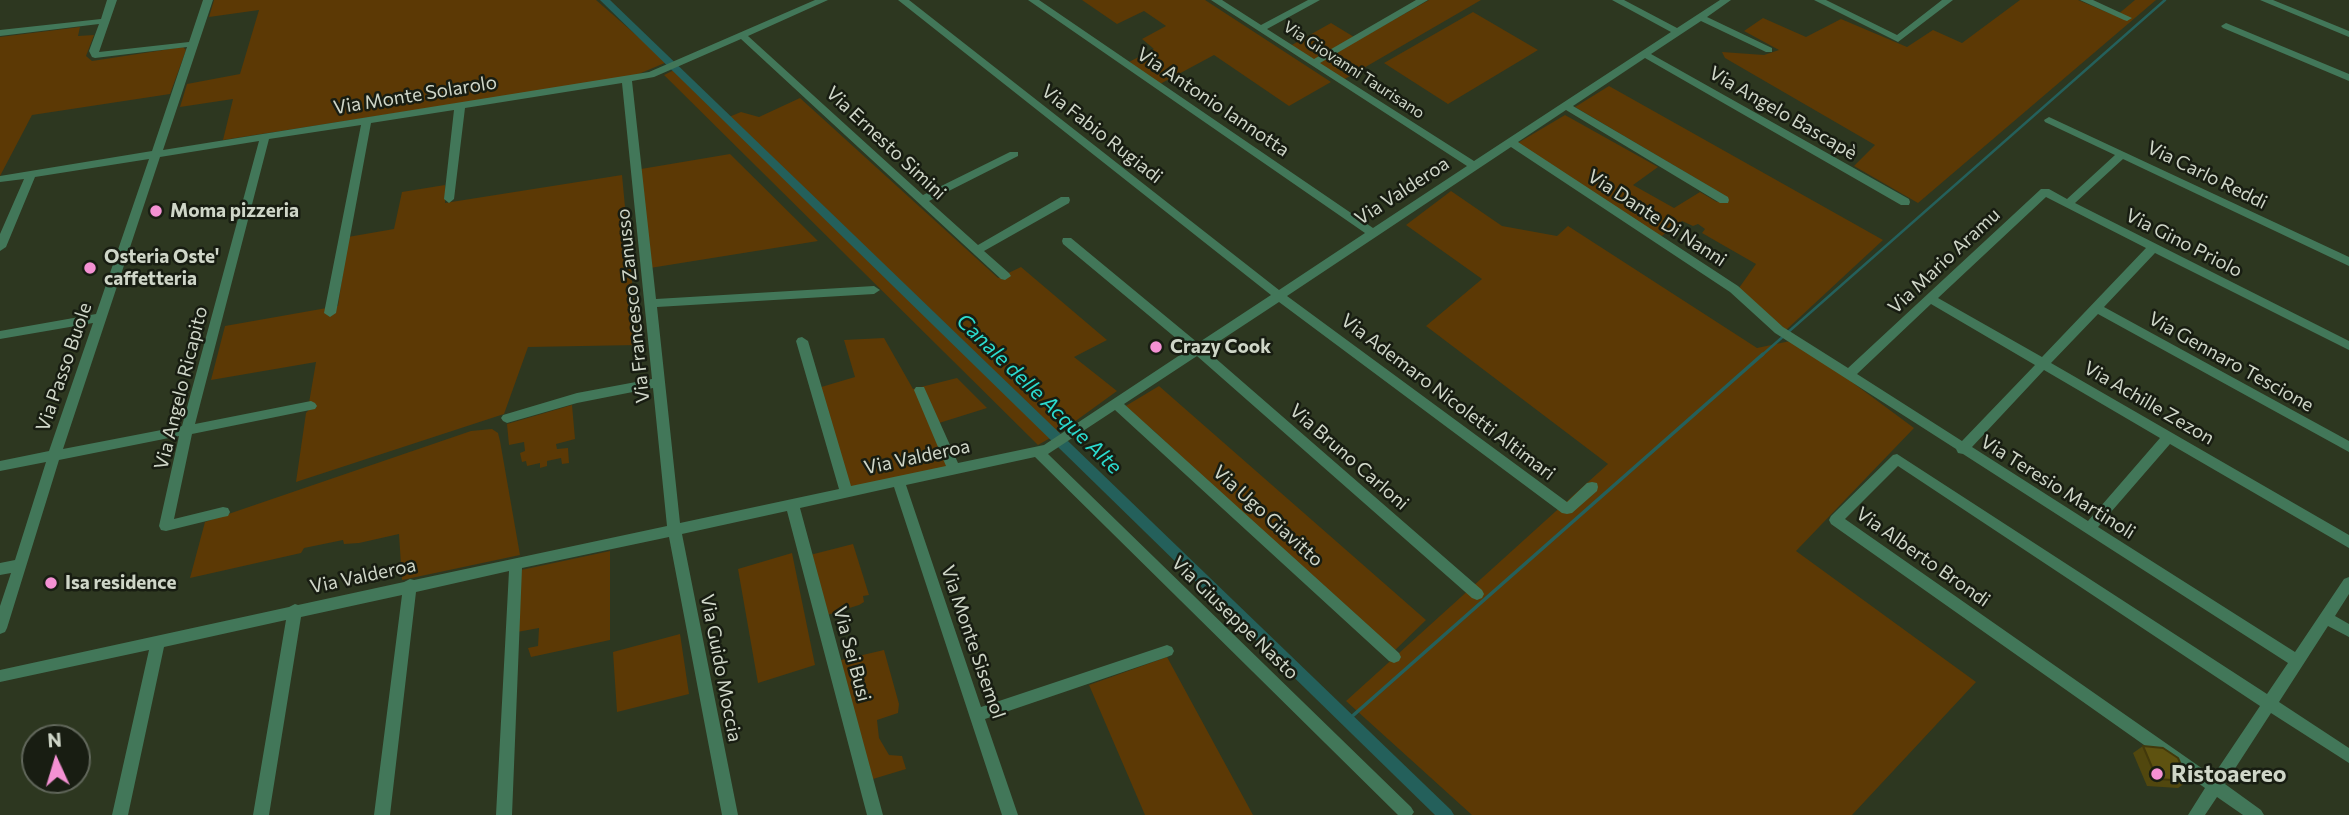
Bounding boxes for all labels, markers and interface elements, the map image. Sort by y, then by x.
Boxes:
street label: Via Giovanni Taurisano [1280,17,1428,123]
street label: Via Antonio Iannotta [1132,42,1294,162]
street label: Via Angelo Bascapè [1705,61,1861,165]
street label: Via Monte Solarolo [332,71,498,119]
street label: Via Fabio Rugiadi [1037,80,1167,188]
street label: Via Ernesto Simini [821,82,951,204]
street label: Via Carlo Reddi [2143,136,2271,214]
street label: Via Valderoa [1351,152,1453,230]
street label: Via Dante Di Nanni [1583,165,1731,271]
place label: Moma pizzeria [170,200,299,222]
marker: Moma pizzeria [148,203,164,219]
street label: Via Mario Aramu [1883,203,2005,319]
street label: Via Gino Priolo [2122,204,2246,282]
street label: Via Francesco Zanusso [611,208,655,404]
place label: Osteria Oste' caffetteria [104,246,219,290]
marker: Osteria Oste' caffetteria [82,260,98,276]
street label: Via Passo Buole [31,300,97,434]
street label: Via Angelo Ricapito [150,304,212,472]
street label: Via Gennaro Tescione [2144,307,2318,417]
water label: Canale delle Acque Alte [951,308,1127,480]
street label: Via Ademaro Nicoletti Altimari [1336,309,1560,485]
place label: Crazy Cook [1170,336,1271,358]
marker: Crazy Cook [1148,339,1164,355]
street label: Via Achille Zezon [2080,356,2218,450]
street label: Via Bruno Carloni [1285,399,1413,515]
street label: Via Teresio Martinoli [1976,430,2140,544]
street label: Via Valderoa [862,435,972,479]
street label: Via Ugo Giavitto [1208,461,1328,571]
street label: Via Alberto Brondi [1852,502,1994,612]
street label: Via Giuseppe Nasto [1167,552,1303,684]
street label: Via Valderoa [308,554,418,598]
street label: Via Monte Sisemol [936,562,1010,722]
place label: Isa residence [65,572,177,594]
marker: Isa residence [43,575,59,591]
street label: Via Guido Moccia [695,592,747,744]
street label: Via Sei Busi [828,604,876,704]
north arrow [21,724,91,794]
text: N [47,728,63,752]
place label: Ristoaereo [2171,760,2287,788]
marker: Ristoaereo [2149,766,2165,782]

